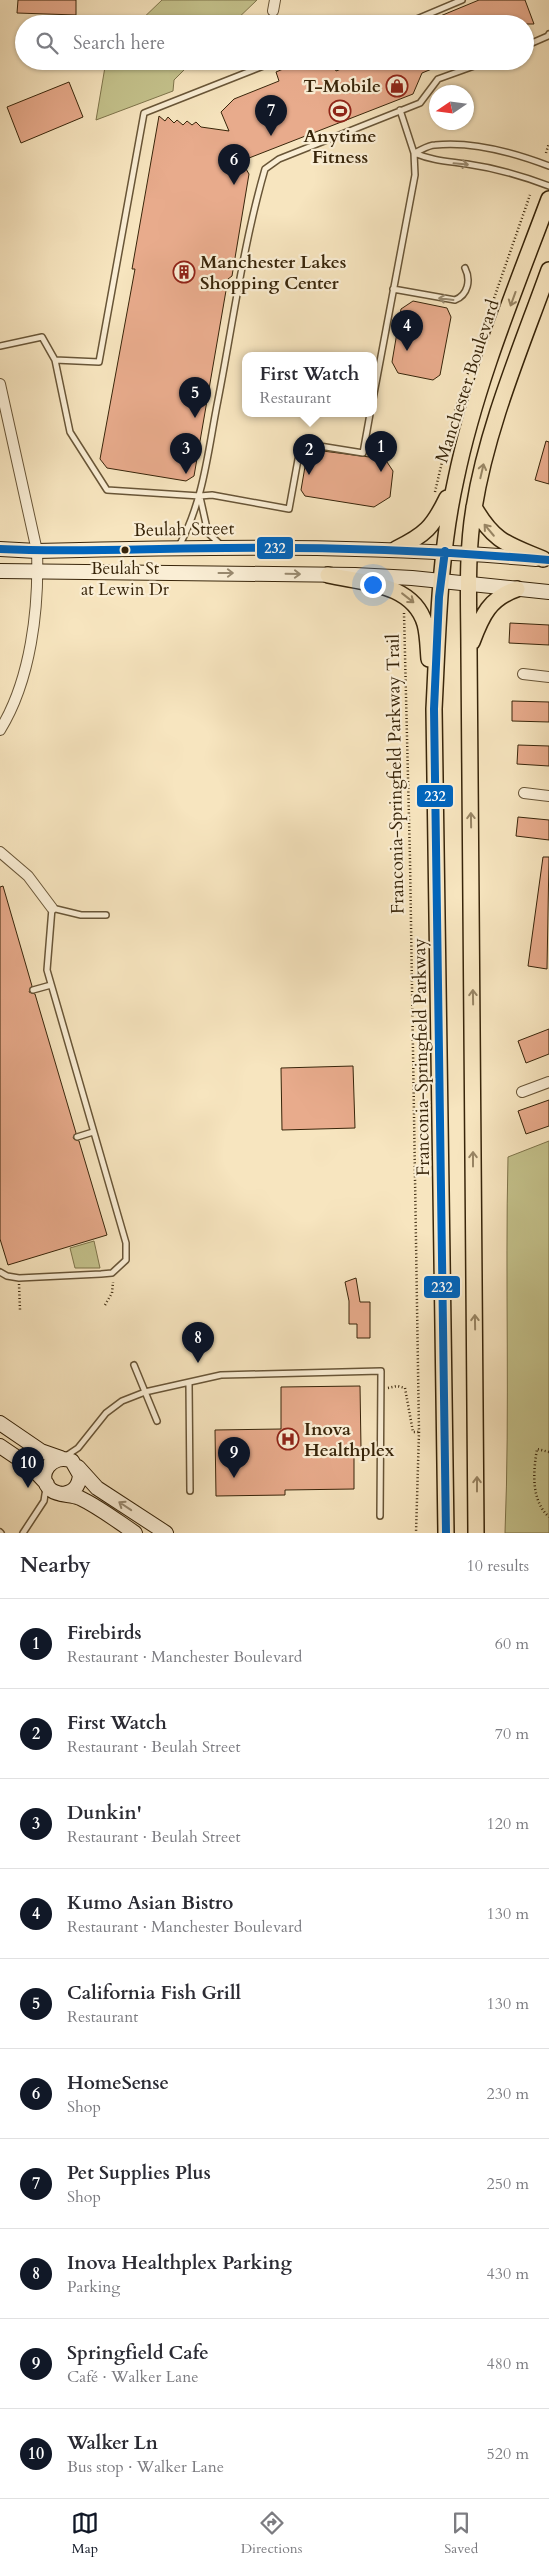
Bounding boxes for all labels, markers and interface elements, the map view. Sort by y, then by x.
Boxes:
search box [15,15,534,70]
icon: search [33,29,61,57]
text: Search here [73,30,165,56]
place label: T-Mobile [303,74,381,99]
shop icon: T-Mobile [385,74,409,98]
north arrow [429,85,474,130]
pin: 7 [255,95,287,136]
sports icon: Anytime Fitness [328,99,352,123]
place label: Anytime Fitness [304,124,377,170]
pin: 6 [218,144,250,185]
one-way arrow [453,159,469,168]
place label: Manchester Lakes Shopping Center [200,250,346,296]
building icon: Manchester Lakes Shopping Center [172,260,196,284]
one-way arrow [508,291,517,306]
one-way arrow [438,294,454,304]
street label: Manchester Boulevard [429,296,506,466]
pin: 4 [391,310,423,351]
popup [242,352,377,417]
text: First Watch [260,361,359,387]
pin: 5 [179,377,211,418]
text: Restaurant [260,387,331,409]
pin: 1 [365,431,397,472]
pin: 3 [170,433,202,474]
pin: 2 [293,434,325,475]
one-way arrow [478,463,487,479]
street label: Beulah Street [133,516,235,543]
one-way arrow [483,523,495,536]
line badge: 232 [256,536,294,560]
text: 232 [264,539,286,558]
marker: Beulah St at Lewin Dr [120,545,130,555]
place label: Beulah St at Lewin Dr [81,557,170,601]
one-way arrow [217,568,233,578]
one-way arrow [285,569,301,579]
your location [360,572,386,598]
one-way arrow [401,592,414,603]
street label: Franconia-Springfield Parkway Trail [381,633,410,914]
line badge: 232 [416,784,454,808]
text: 232 [424,787,446,806]
one-way arrow [466,812,475,828]
street label: Franconia-Springfield Parkway [407,937,436,1176]
one-way arrow [468,989,477,1005]
one-way arrow [468,1152,478,1168]
line badge: 232 [423,1275,461,1299]
text: 232 [431,1278,453,1297]
one-way arrow [470,1314,480,1330]
pin: 8 [182,1322,214,1363]
place label: Inova Healthplex [304,1417,395,1463]
hospital icon: Inova Healthplex [276,1427,300,1451]
pin: 9 [218,1437,250,1478]
pin: 10 [12,1447,44,1488]
one-way arrow [472,1477,482,1493]
one-way arrow [119,1501,133,1511]
text: Nearby [20,1551,91,1580]
text: 10 results [467,1555,529,1577]
text: Firebirds [67,1620,142,1646]
text: 1 [32,1633,40,1655]
text: 60 m [495,1633,529,1655]
text: Restaurant · Manchester Boulevard [67,1646,302,1668]
text: First Watch [67,1710,167,1736]
text: 2 [32,1723,40,1745]
text: 70 m [495,1723,529,1745]
text: Restaurant · Beulah Street [67,1736,240,1758]
text: Dunkin' [67,1800,142,1826]
text: 3 [32,1813,40,1835]
text: 120 m [487,1813,529,1835]
text: Restaurant · Beulah Street [67,1826,240,1848]
text: Kumo Asian Bistro [67,1890,233,1916]
text: 4 [32,1903,40,1925]
text: 130 m [487,1903,529,1925]
text: Restaurant · Manchester Boulevard [67,1916,302,1938]
text: California Fish Grill [67,1980,241,2006]
text: 5 [32,1993,40,2015]
text: 130 m [487,1993,529,2015]
text: Restaurant [67,2006,138,2028]
text: HomeSense [67,2070,169,2096]
text: 6 [32,2083,40,2105]
text: 230 m [487,2083,529,2105]
text: Shop [67,2096,101,2118]
text: Pet Supplies Plus [67,2160,211,2186]
text: 7 [32,2173,40,2195]
text: 250 m [487,2173,529,2195]
text: Shop [67,2186,101,2208]
text: Inova Healthplex Parking [67,2250,292,2276]
text: 8 [32,2263,40,2285]
text: 430 m [487,2263,529,2285]
text: Parking [67,2276,120,2298]
text: Springfield Cafe [67,2340,209,2366]
text: 9 [32,2353,40,2375]
text: 480 m [487,2353,529,2375]
text: Café · Walker Lane [67,2366,199,2388]
text: Walker Ln [67,2430,158,2456]
text: 10 [28,2443,44,2465]
text: 520 m [487,2443,529,2465]
text: Bus stop · Walker Lane [67,2456,224,2478]
tab: Map [71,2509,99,2558]
tab: Directions [241,2509,302,2558]
tab: Saved [444,2509,478,2558]

